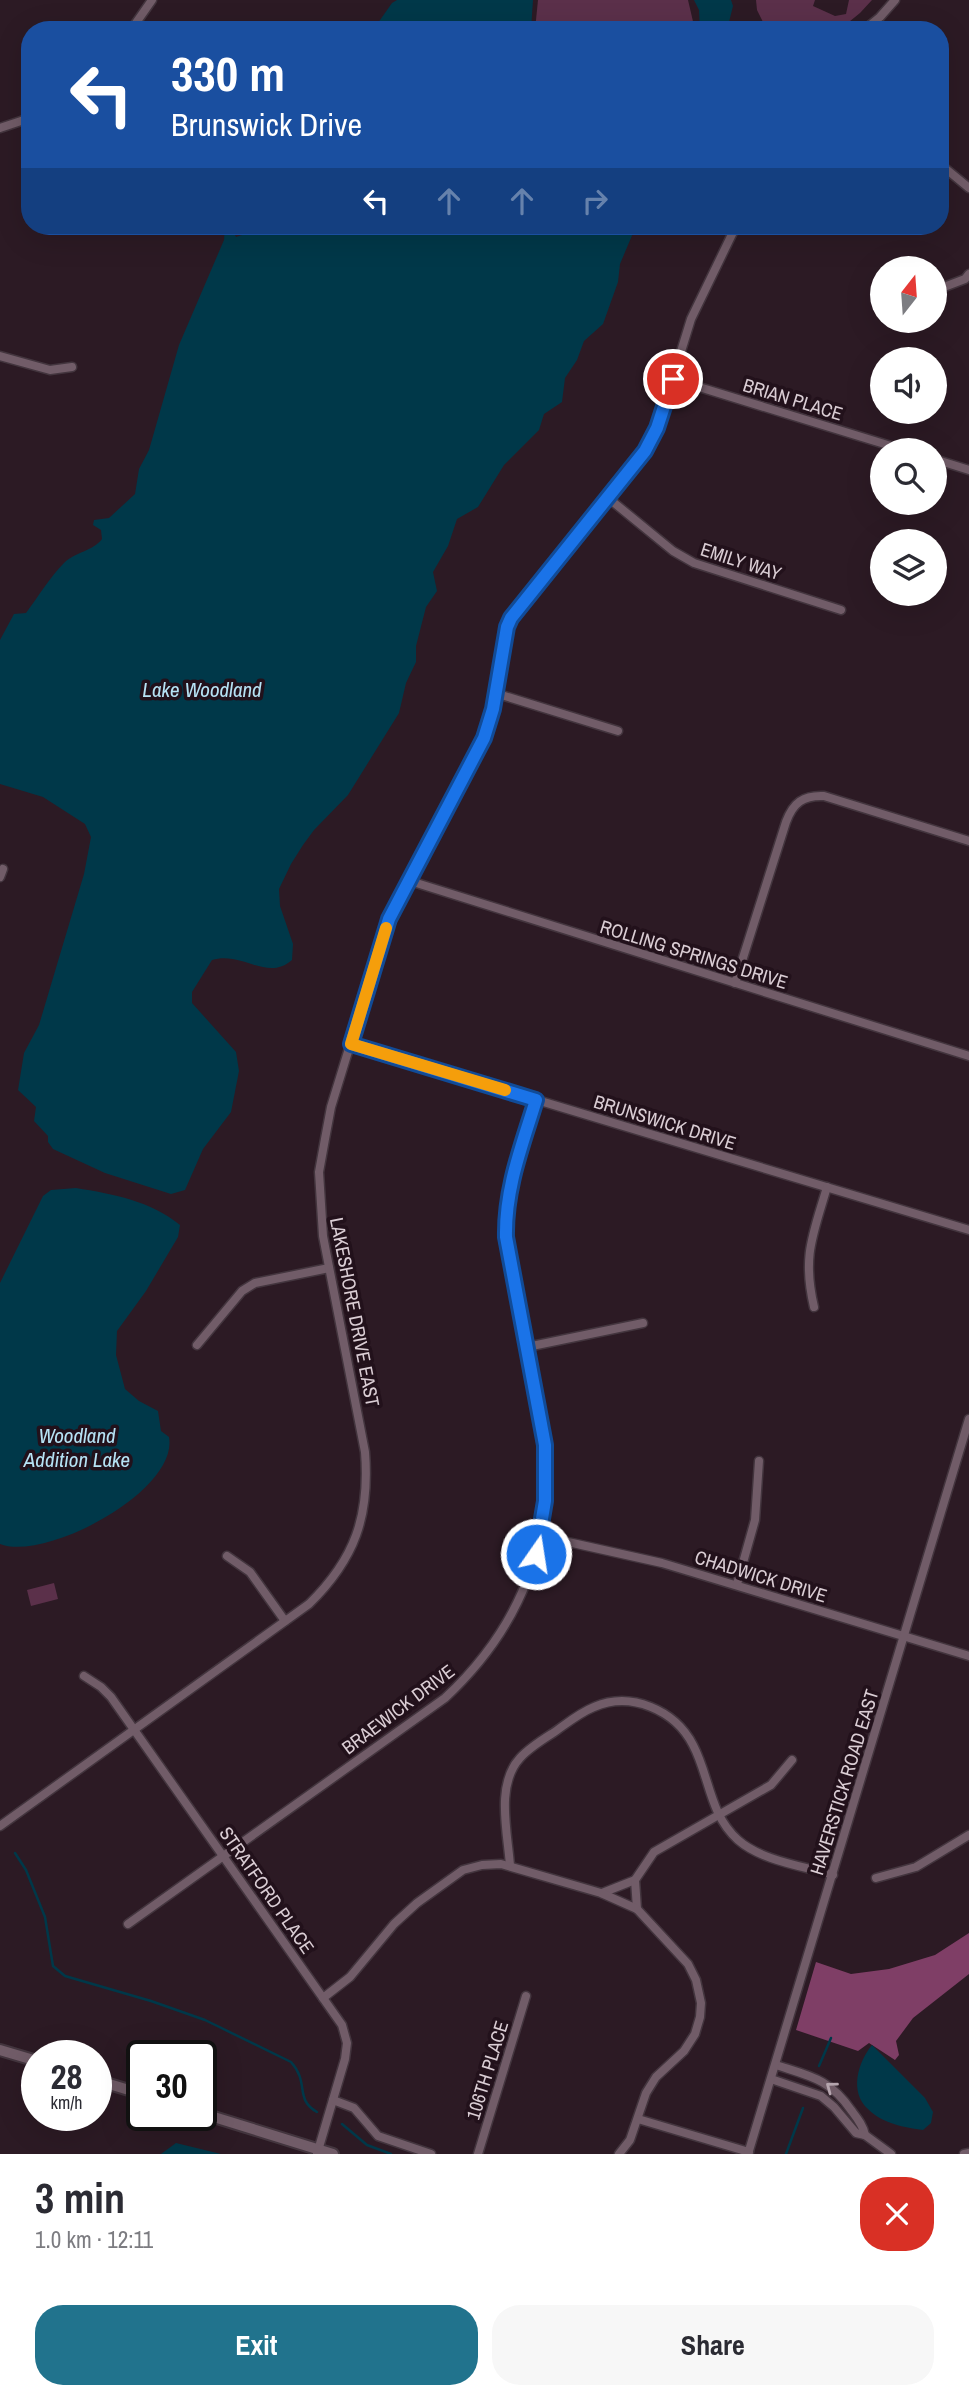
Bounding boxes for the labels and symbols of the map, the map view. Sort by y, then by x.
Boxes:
north arrow [870,256,947,332]
pin [643,349,703,409]
street label: BRIAN PLACE [740,372,846,426]
street label: EMILY WAY [697,536,785,586]
water label: Lake Woodland [142,675,262,704]
street label: ROLLING SPRINGS DRIVE [597,913,791,995]
street label: BRUNSWICK DRIVE [591,1088,739,1156]
street label: LAKESHORE DRIVE EAST [324,1215,386,1409]
water label: Woodland Addition Lake [23,1421,130,1474]
position arrow [499,1517,573,1591]
street label: CHADWICK DRIVE [692,1544,830,1608]
street label: BRAEWICK DRIVE [336,1658,460,1760]
street label: HAVERSTICK ROAD EAST [803,1686,885,1878]
street label: STRATFORD PLACE [213,1821,321,1959]
street label: 106TH PLACE [460,2017,514,2123]
speed limit sign: 30 [126,2040,217,2131]
one-way arrow [826,2083,838,2095]

